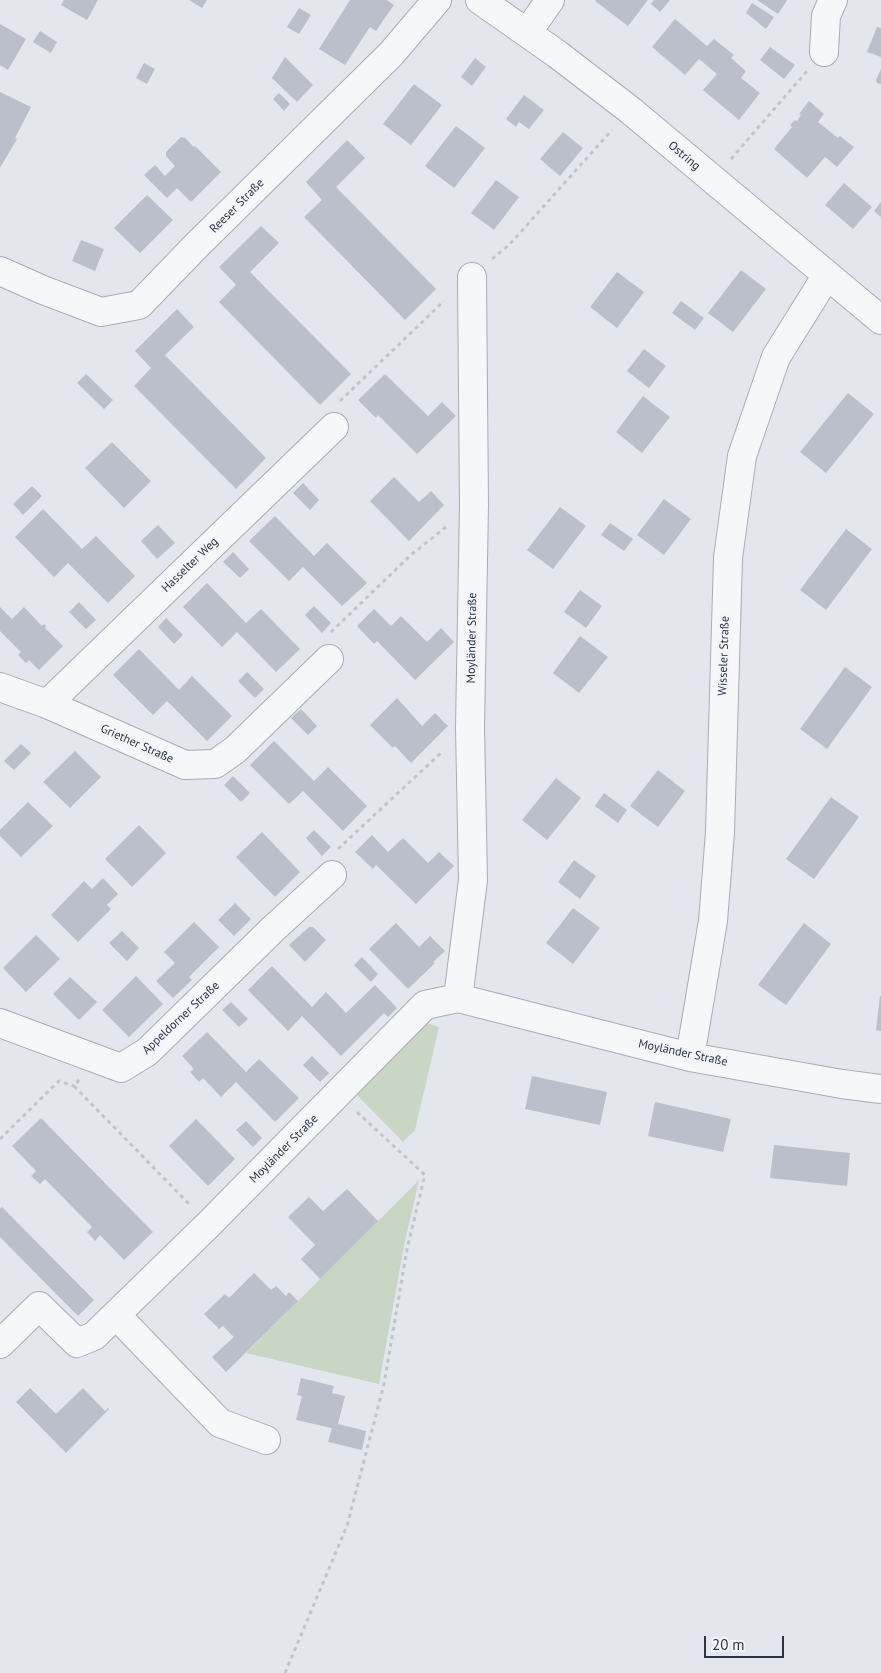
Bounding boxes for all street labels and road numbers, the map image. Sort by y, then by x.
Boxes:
street label: Ostring [665,138,703,174]
street label: Reeser Straße [207,176,267,236]
street label: Hasselter Weg [159,535,221,595]
street label: Moyländer Straße [464,592,480,684]
street label: Wisseler Straße [715,616,733,696]
street label: Griether Straße [98,721,176,767]
street label: Appeldorner Straße [139,979,223,1057]
street label: Moyländer Straße [637,1037,729,1069]
street label: Moyländer Straße [247,1112,321,1186]

